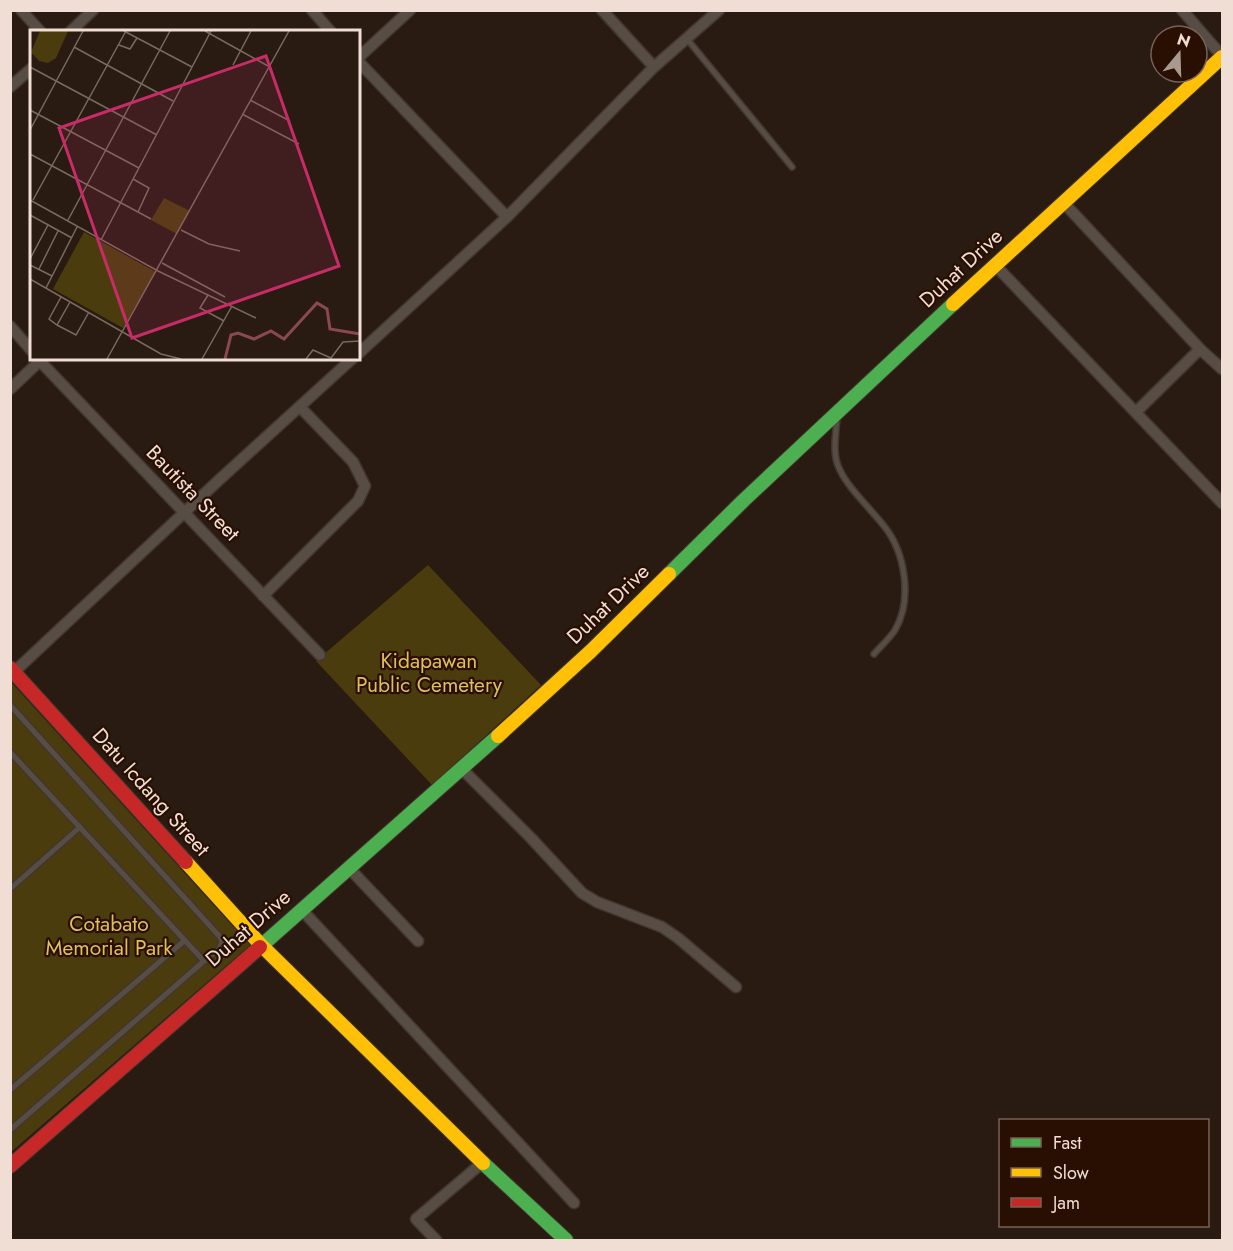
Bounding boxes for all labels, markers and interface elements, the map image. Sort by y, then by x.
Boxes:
north arrow [1149,24,1209,84]
text: N [1174,27,1193,53]
inset map [30,30,360,360]
street label: Duhat Drive [913,221,1010,315]
street label: Bautista Street [139,438,247,548]
street label: Duhat Drive [560,557,656,651]
park label: Kidapawan Public Cemetery [356,646,503,700]
street label: Datu Icdang Street [85,721,217,863]
street label: Duhat Drive [199,882,297,974]
park label: Cotabato Memorial Park [46,909,173,963]
legend [999,1119,1209,1227]
text: Fast [1053,1130,1082,1156]
text: Slow [1053,1160,1090,1186]
text: Jam [1051,1190,1080,1216]

